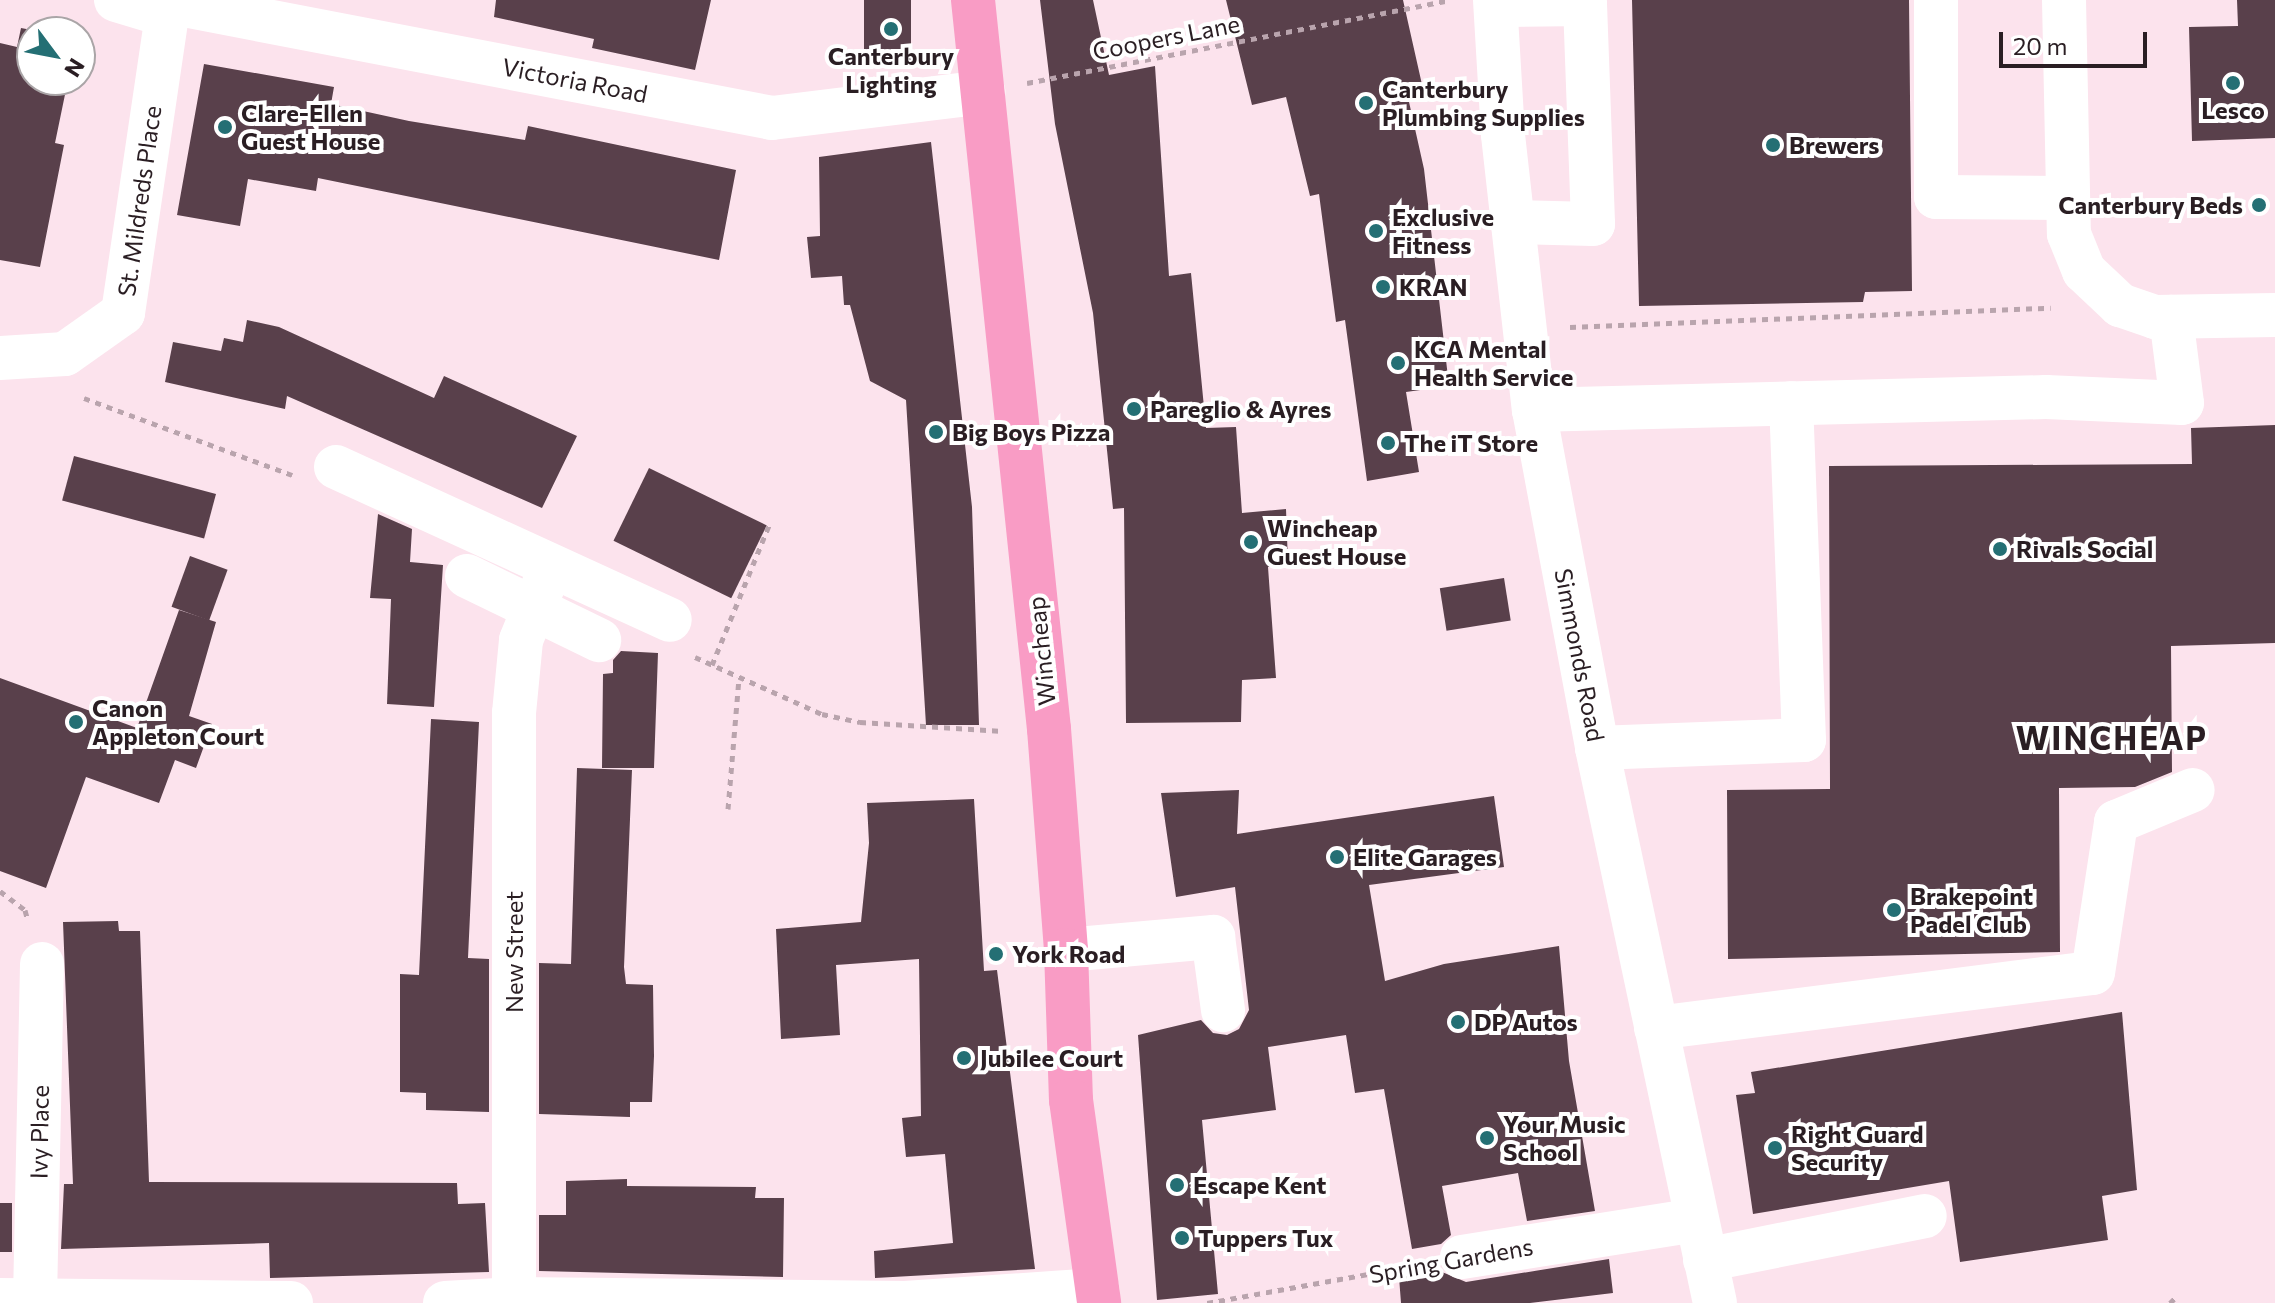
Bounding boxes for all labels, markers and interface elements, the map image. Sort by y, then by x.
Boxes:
street label: Coopers Lane [1090,9,1242,65]
north arrow [16,16,96,96]
scale bar [2003,16,2151,66]
marker: Canterbury Lighting [882,20,900,38]
text: 20 m [2013,31,2067,60]
place label: Canterbury Lighting [828,42,954,98]
street label: Victoria Road [500,52,650,108]
text: N [59,54,91,82]
marker: Lesco [2224,74,2242,92]
place label: Canterbury Plumbing Supplies [1382,75,1585,131]
marker: Canterbury Plumbing Supplies [1357,94,1375,112]
place label: Lesco [2201,96,2265,124]
place label: Clare-Ellen Guest House [241,99,380,155]
street label: St. Mildreds Place [111,104,167,298]
marker: Clare-Ellen Guest House [216,118,234,136]
place label: Brewers [1789,131,1880,159]
marker: Brewers [1764,136,1782,154]
place label: Canterbury Beds [2058,191,2243,219]
marker: Canterbury Beds [2250,196,2268,214]
place label: Exclusive Fitness [1392,203,1494,259]
marker: Exclusive Fitness [1367,222,1385,240]
place label: KRAN [1399,273,1468,301]
marker: KRAN [1374,278,1392,296]
place label: KCA Mental Health Service [1414,335,1573,391]
marker: KCA Mental Health Service [1389,354,1407,372]
place label: Pareglio & Ayres [1150,395,1331,423]
marker: Pareglio & Ayres [1125,400,1143,418]
place label: Big Boys Pizza [952,418,1110,446]
marker: Big Boys Pizza [927,423,945,441]
place label: The iT Store [1404,429,1538,457]
marker: The iT Store [1379,434,1397,452]
place label: Wincheap Guest House [1267,514,1406,570]
marker: Wincheap Guest House [1242,533,1260,551]
place label: Rivals Social [2016,535,2153,563]
marker: Rivals Social [1991,540,2009,558]
street label: Simmonds Road [1549,566,1611,744]
street label: Wincheap [1021,595,1061,707]
place label: Canon Appleton Court [92,694,264,750]
marker: Canon Appleton Court [67,713,85,731]
district label: WINCHEAP [2016,718,2208,756]
place label: Elite Garages [1353,843,1497,871]
marker: Elite Garages [1328,848,1346,866]
place label: Brakepoint Padel Club [1910,882,2033,938]
street label: New Street [500,891,528,1013]
marker: Brakepoint Padel Club [1885,901,1903,919]
place label: York Road [1012,940,1125,968]
marker: York Road [987,945,1005,963]
place label: DP Autos [1474,1008,1578,1036]
marker: DP Autos [1449,1013,1467,1031]
place label: Jubilee Court [980,1044,1123,1072]
marker: Jubilee Court [955,1049,973,1067]
street label: Ivy Place [24,1085,54,1179]
place label: Your Music School [1503,1110,1626,1166]
place label: Right Guard Security [1791,1120,1924,1176]
marker: Your Music School [1478,1129,1496,1147]
marker: Right Guard Security [1766,1139,1784,1157]
place label: Escape Kent [1193,1171,1326,1199]
marker: Escape Kent [1168,1176,1186,1194]
place label: Tuppers Tux [1198,1224,1333,1252]
marker: Tuppers Tux [1173,1229,1191,1247]
street label: Spring Gardens [1367,1231,1535,1289]

